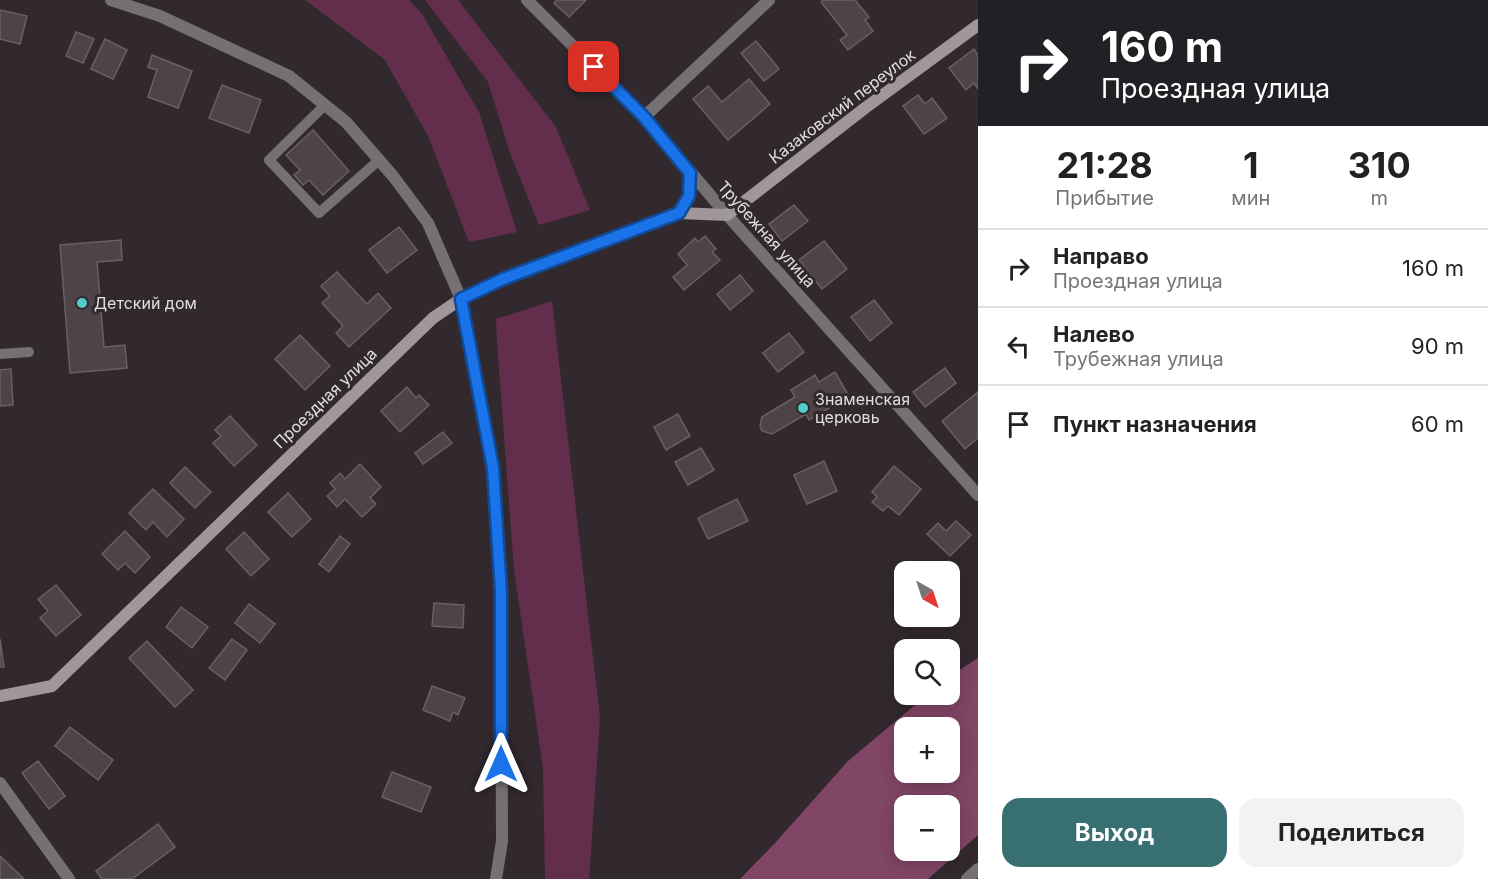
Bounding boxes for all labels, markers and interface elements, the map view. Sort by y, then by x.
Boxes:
text: 160 m [1101,21,1223,72]
icon: right [1002,24,1080,102]
pin [568,41,619,92]
street label: Казаковский переулок [765,44,919,168]
icon: arrive [577,50,610,83]
text: Проездная улица [1101,72,1330,105]
text: 21:28 [1056,143,1153,187]
text: 1 [1243,143,1259,187]
text: 310 [1348,143,1411,187]
street label: Трубежная улица [714,177,820,291]
text: Прибытие [1055,186,1154,210]
text: мин [1231,186,1270,210]
text: m [1370,186,1388,210]
text: Направо [1053,243,1149,269]
icon: right [1002,252,1035,285]
text: 160 m [1402,255,1464,281]
text: Проездная улица [1053,269,1223,293]
place label: Детский дом [94,293,197,313]
marker: Детский дом [75,296,89,310]
text: Налево [1053,321,1135,347]
icon: left [1002,330,1035,363]
text: 90 m [1411,333,1464,359]
street label: Проездная улица [269,344,381,452]
text: Трубежная улица [1053,347,1224,371]
place label: Знаменская церковь [815,389,910,427]
marker: Знаменская церковь [796,401,810,415]
icon: arrive [1002,408,1035,441]
text: Пункт назначения [1053,411,1257,437]
text: 60 m [1411,411,1464,437]
north arrow [894,561,960,627]
map controls [894,561,960,861]
button: search [894,639,960,705]
button: + [894,717,960,783]
position arrow [469,732,533,796]
button: − [894,795,960,861]
button: Выход [1002,798,1227,867]
button: Поделиться [1239,798,1464,867]

